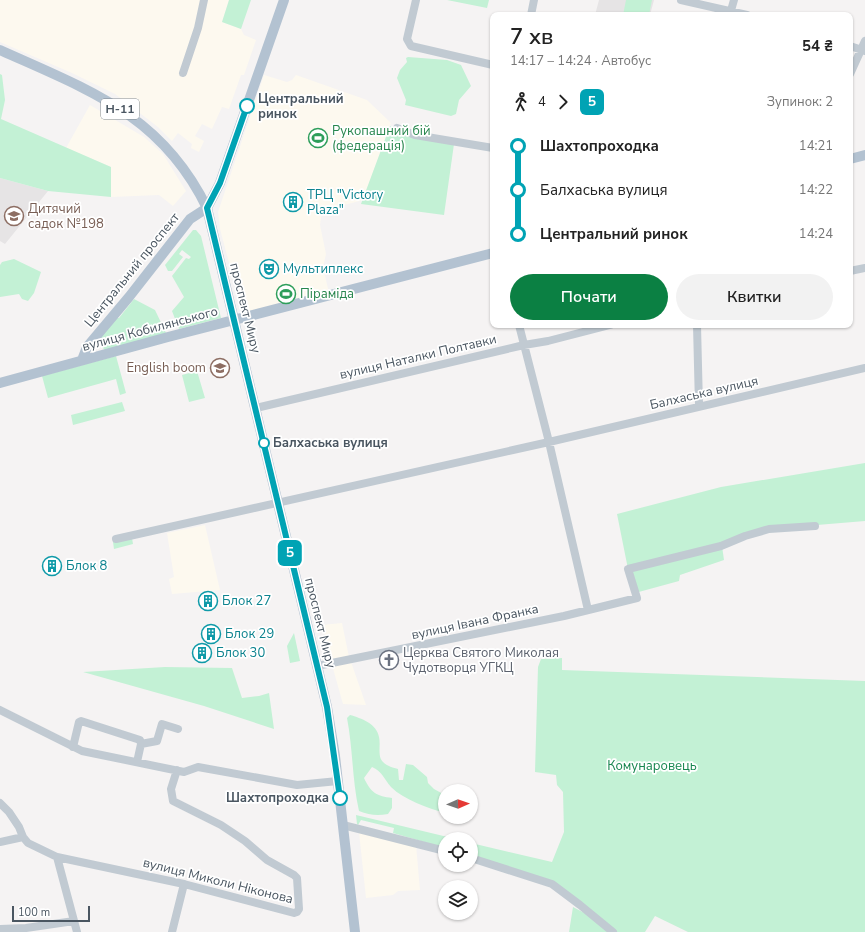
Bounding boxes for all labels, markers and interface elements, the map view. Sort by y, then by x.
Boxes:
text: 7 хв [510,22,553,52]
text: 54 ₴ [802,36,833,56]
text: 14:17 – 14:24 · Автобус [510,52,651,70]
place label: Центральний ринок [258,90,344,123]
icon: walk [510,91,532,113]
icon: forward [552,91,574,113]
text: 5 [588,92,596,111]
text: 4 [538,93,546,111]
text: Зупинок: 2 [767,93,833,111]
marker: Центральний ринок [239,98,255,114]
road number: Н-11 [101,99,139,119]
place label: Рукопашний бій (федерація) [332,122,430,155]
sports icon: Рукопашний бій (федерація) [307,127,329,149]
text: Шахтопроходка [540,136,659,156]
text: 14:21 [799,137,833,155]
text: Балхаська вулиця [540,180,668,200]
text: 14:22 [799,181,833,199]
place label: ТРЦ "Victory Plaza" [307,186,384,219]
building icon: ТРЦ "Victory Plaza" [282,191,304,213]
place label: Дитячий садок №198 [28,200,104,233]
school or university icon: Дитячий садок №198 [3,205,25,227]
street label: Центральний проспект [80,209,184,331]
text: Центральний ринок [540,224,688,244]
text: 14:24 [799,225,833,243]
theatre icon: Мультиплекс [258,258,280,280]
place label: Мультиплекс [283,260,363,278]
street label: проспект Миру [225,261,265,355]
button: Почати [510,274,668,320]
button: Квитки [676,274,833,320]
sports icon: Піраміда [275,283,297,305]
place label: Піраміда [300,285,354,303]
street label: вулиця Кобилянського [80,302,220,356]
street label: вулиця Наталки Полтавки [338,330,498,384]
school or university icon: English boom [209,357,231,379]
place label: English boom [126,359,206,377]
street label: Балхаська вулиця [648,372,760,414]
place label: Балхаська вулиця [273,434,388,452]
marker: Балхаська вулиця [258,437,270,449]
line badge: 5 [277,540,303,566]
text: 5 [286,543,294,562]
building icon: Блок 8 [41,555,63,577]
place label: Блок 8 [66,557,108,575]
street label: проспект Миру [300,576,340,670]
building icon: Блок 27 [197,590,219,612]
place label: Блок 27 [222,592,271,610]
street label: вулиця Івана Франка [410,600,540,644]
building icon: Блок 29 [200,623,222,645]
place label: Блок 29 [225,625,274,643]
building icon: Блок 30 [191,642,213,664]
place label: Блок 30 [216,644,265,662]
place label: Церква Святого Миколая Чудотворця УГКЦ [403,644,559,677]
church icon: Церква Святого Миколая Чудотворця УГКЦ [378,649,400,671]
park label: Комунаровець [607,757,697,775]
north arrow [438,784,478,824]
map controls [438,784,478,920]
place label: Шахтопроходка [226,789,329,807]
marker: Шахтопроходка [332,790,348,806]
button: locate [438,832,478,872]
street label: вулиця Миколи Ніконова [141,854,295,908]
button: layers [438,880,478,920]
scale bar [12,904,90,923]
text: 100 m [18,905,50,920]

